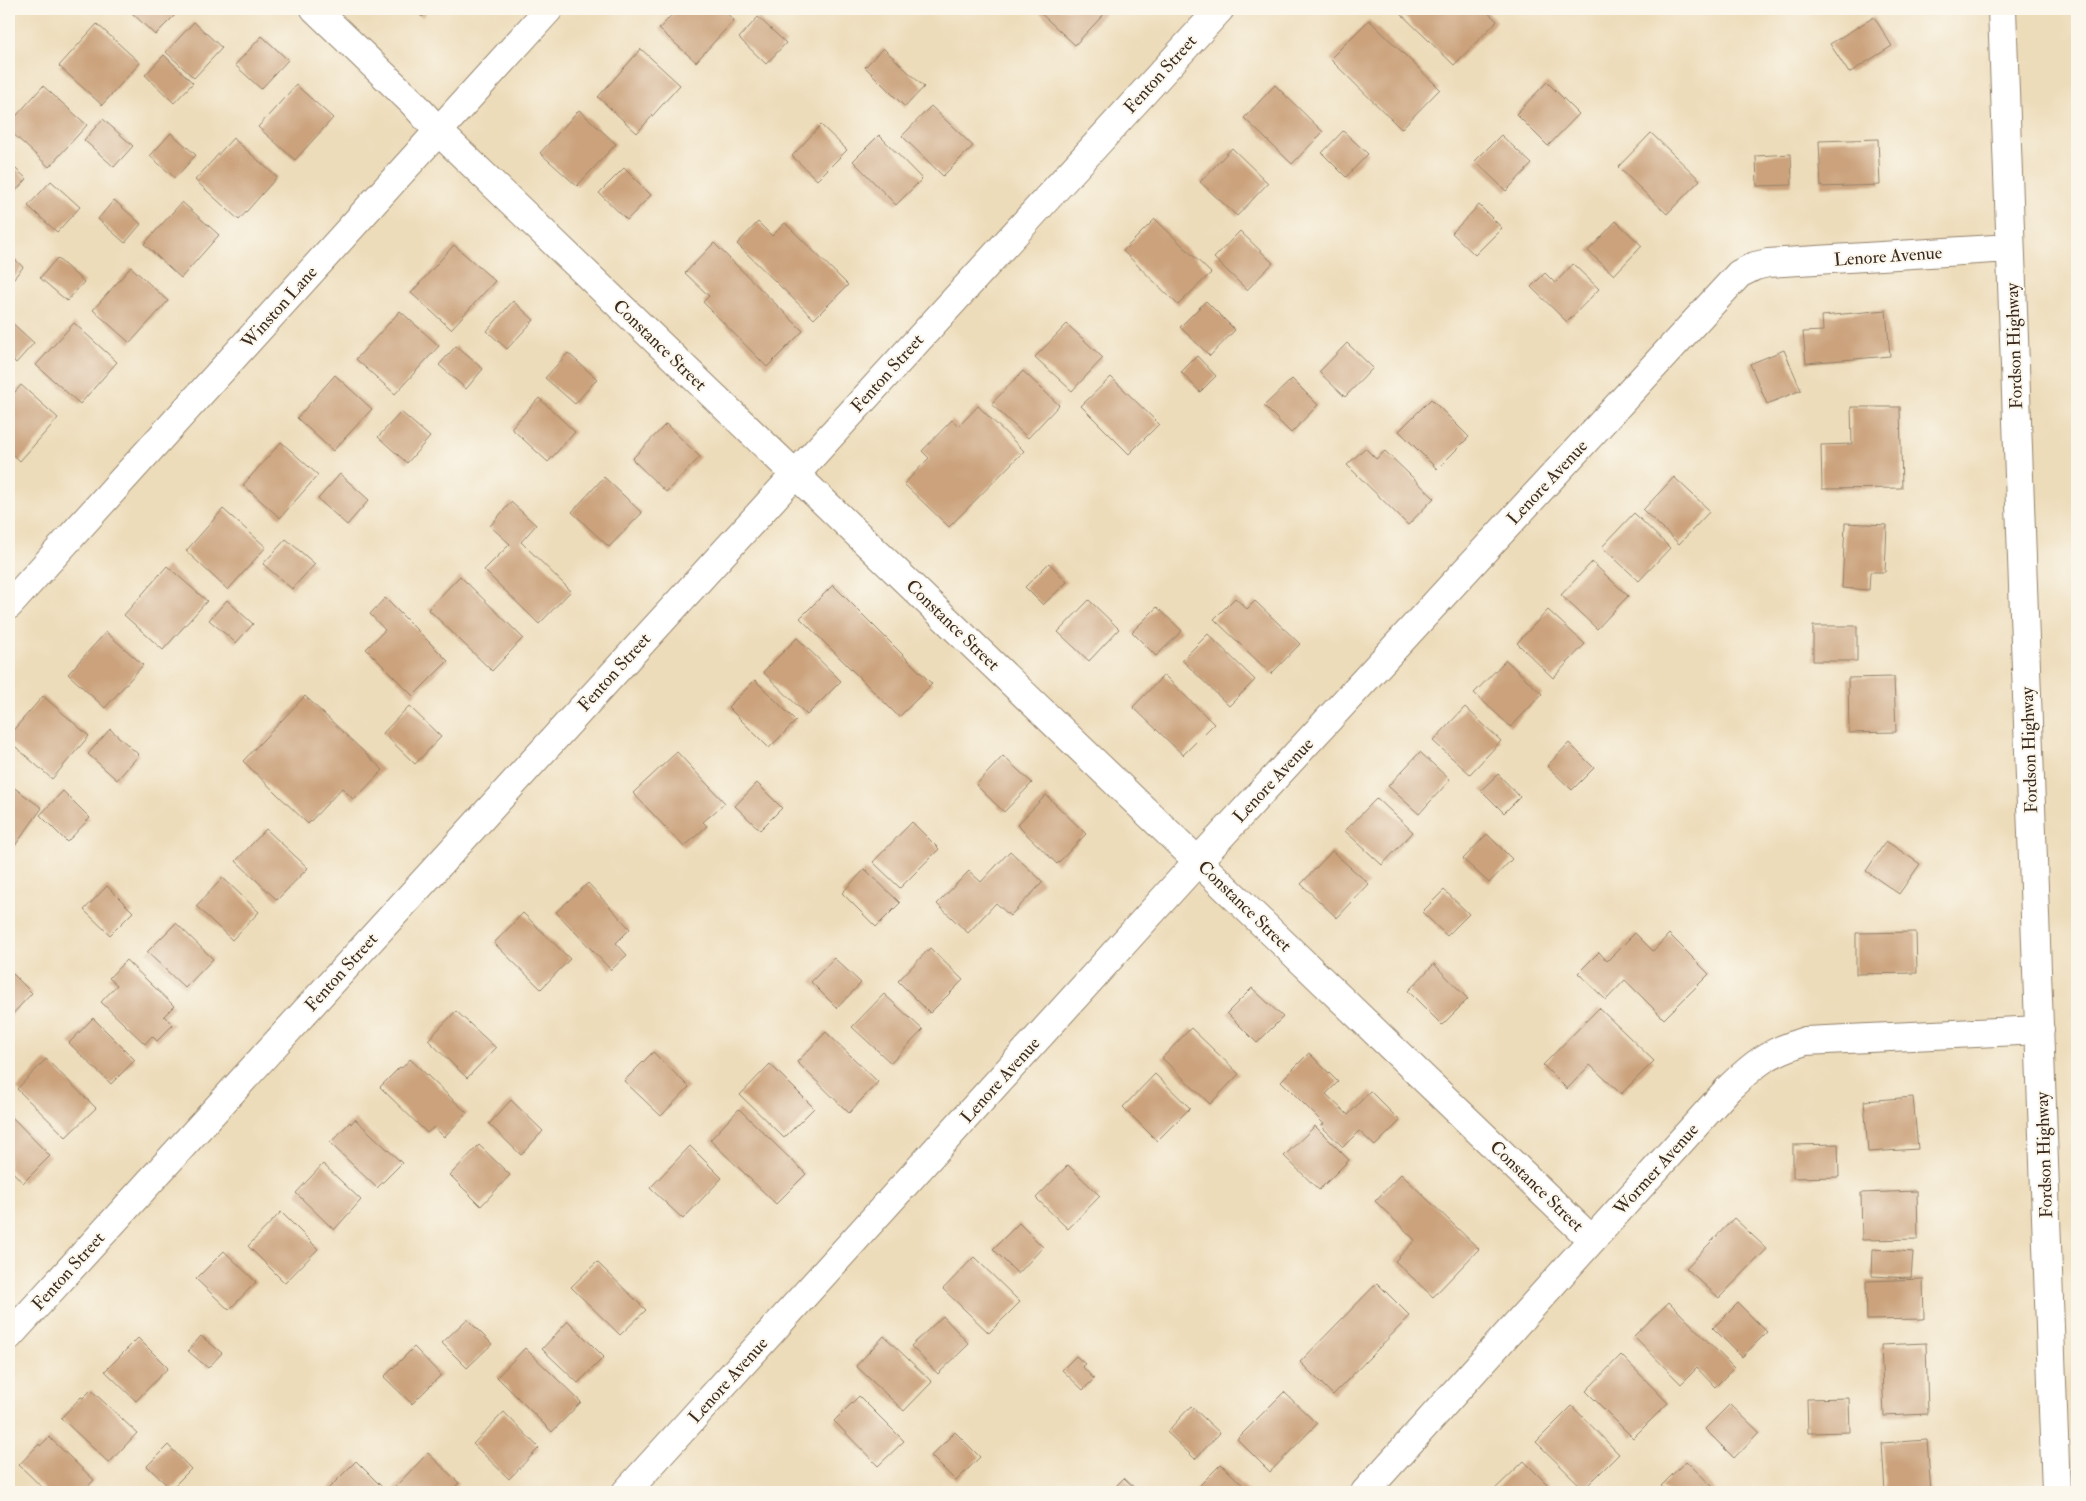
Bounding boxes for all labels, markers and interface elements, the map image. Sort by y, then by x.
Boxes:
street label: Fenton Street [1119,30,1202,119]
street label: Lenore Avenue [1833,241,1943,272]
street label: Winston Lane [236,261,323,354]
street label: Fordson Highway [2001,281,2028,410]
street label: Constance Street [608,295,712,396]
street label: Fenton Street [846,329,929,418]
street label: Lenore Avenue [1502,434,1593,530]
street label: Constance Street [901,575,1005,676]
street label: Fenton Street [573,628,656,717]
street label: Fordson Highway [2016,685,2043,814]
street label: Lenore Avenue [1228,732,1319,828]
street label: Constance Street [1193,856,1297,957]
street label: Fenton Street [300,928,383,1017]
street label: Lenore Avenue [956,1032,1046,1128]
street label: Fordson Highway [2031,1090,2058,1219]
street label: Wormer Avenue [1608,1118,1704,1221]
street label: Constance Street [1485,1136,1589,1237]
street label: Fenton Street [27,1227,110,1316]
street label: Lenore Avenue [684,1332,774,1428]

